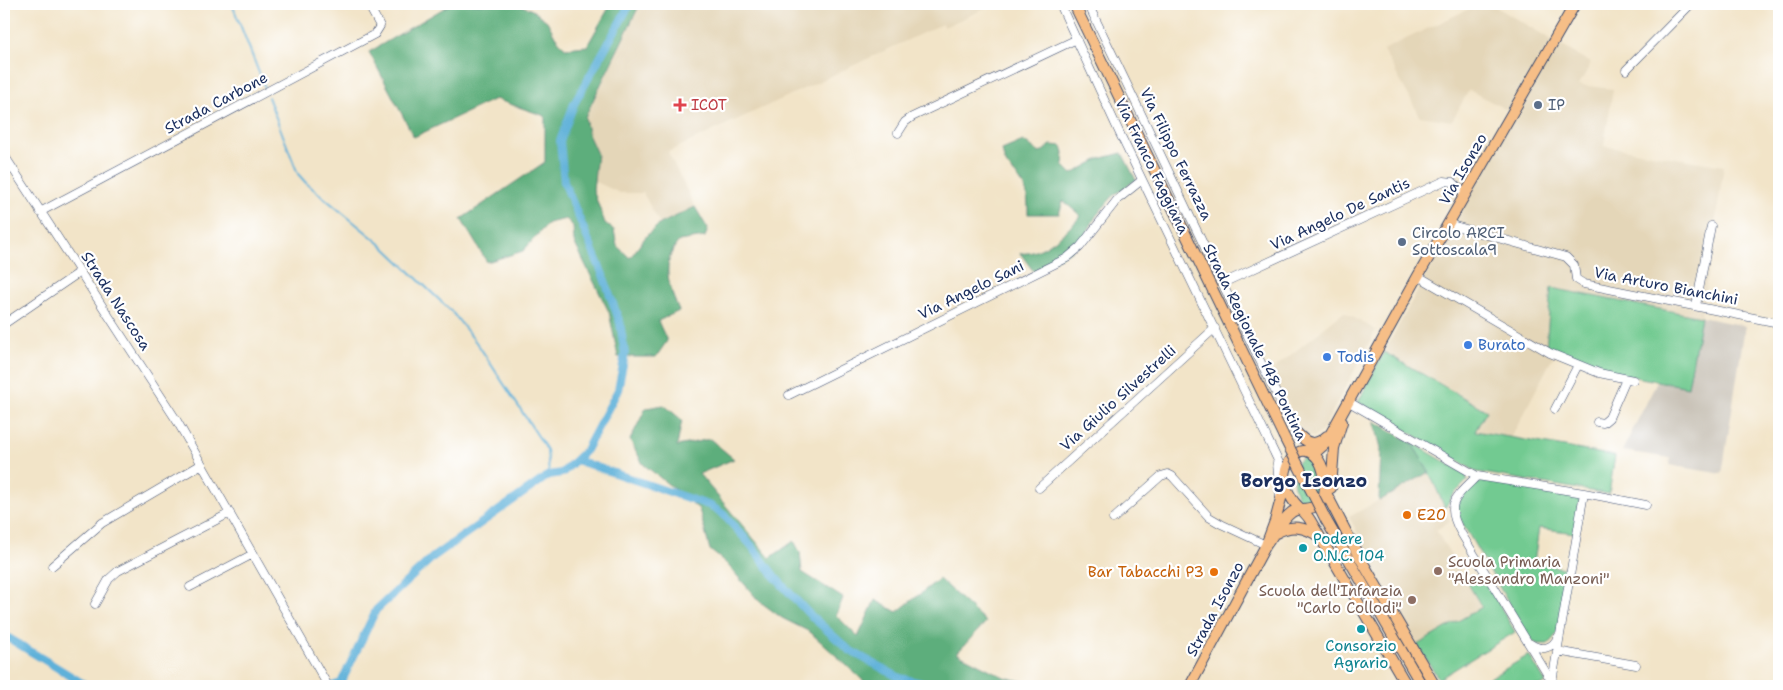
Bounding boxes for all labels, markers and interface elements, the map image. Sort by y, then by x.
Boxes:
street label: Strada Carbone [161,67,271,139]
street label: Via Filippo Ferrazza [1135,84,1217,224]
place label: ICOT [691,95,727,115]
street label: Via Franco Faggiana [1110,95,1194,238]
place label: IP [1548,95,1565,115]
marker: ICOT [673,98,687,112]
marker: IP [1532,99,1544,111]
street label: Via Isonzo [1434,130,1492,208]
street label: Via Angelo De Santis [1267,173,1413,255]
place label: Circolo ARCI Sottoscala9 [1412,223,1505,260]
marker: Circolo ARCI Sottoscala9 [1396,236,1408,248]
street label: Strada Regionale 148 Pontina [1198,240,1312,445]
street label: Strada Nascosa [76,248,156,355]
street label: Via Angelo Sani [915,256,1027,324]
street label: Via Arturo Bianchini [1592,262,1740,310]
place label: Burato [1478,335,1526,355]
marker: Burato [1462,339,1474,351]
street label: Via Giulio Silvestrelli [1056,341,1180,455]
place label: Todis [1337,347,1374,367]
marker: Todis [1321,351,1333,363]
district label: Borgo Isonzo [1241,469,1367,493]
place label: E20 [1417,505,1446,525]
marker: E20 [1401,509,1413,521]
place label: Podere O.N.C. 104 [1313,529,1384,566]
marker: Podere O.N.C. 104 [1297,542,1309,554]
place label: Scuola Primaria "Alessandro Manzoni" [1448,552,1610,589]
street label: Strada Isonzo [1182,558,1248,660]
place label: Bar Tabacchi P3 [1088,562,1204,582]
marker: Scuola Primaria "Alessandro Manzoni" [1432,565,1444,577]
marker: Bar Tabacchi P3 [1208,566,1220,578]
place label: Scuola dell'Infanzia "Carlo Collodi" [1259,581,1403,618]
marker: Scuola dell'Infanzia "Carlo Collodi" [1406,594,1418,606]
marker: Consorzio Agrario [1355,623,1367,635]
place label: Consorzio Agrario [1325,636,1397,673]

